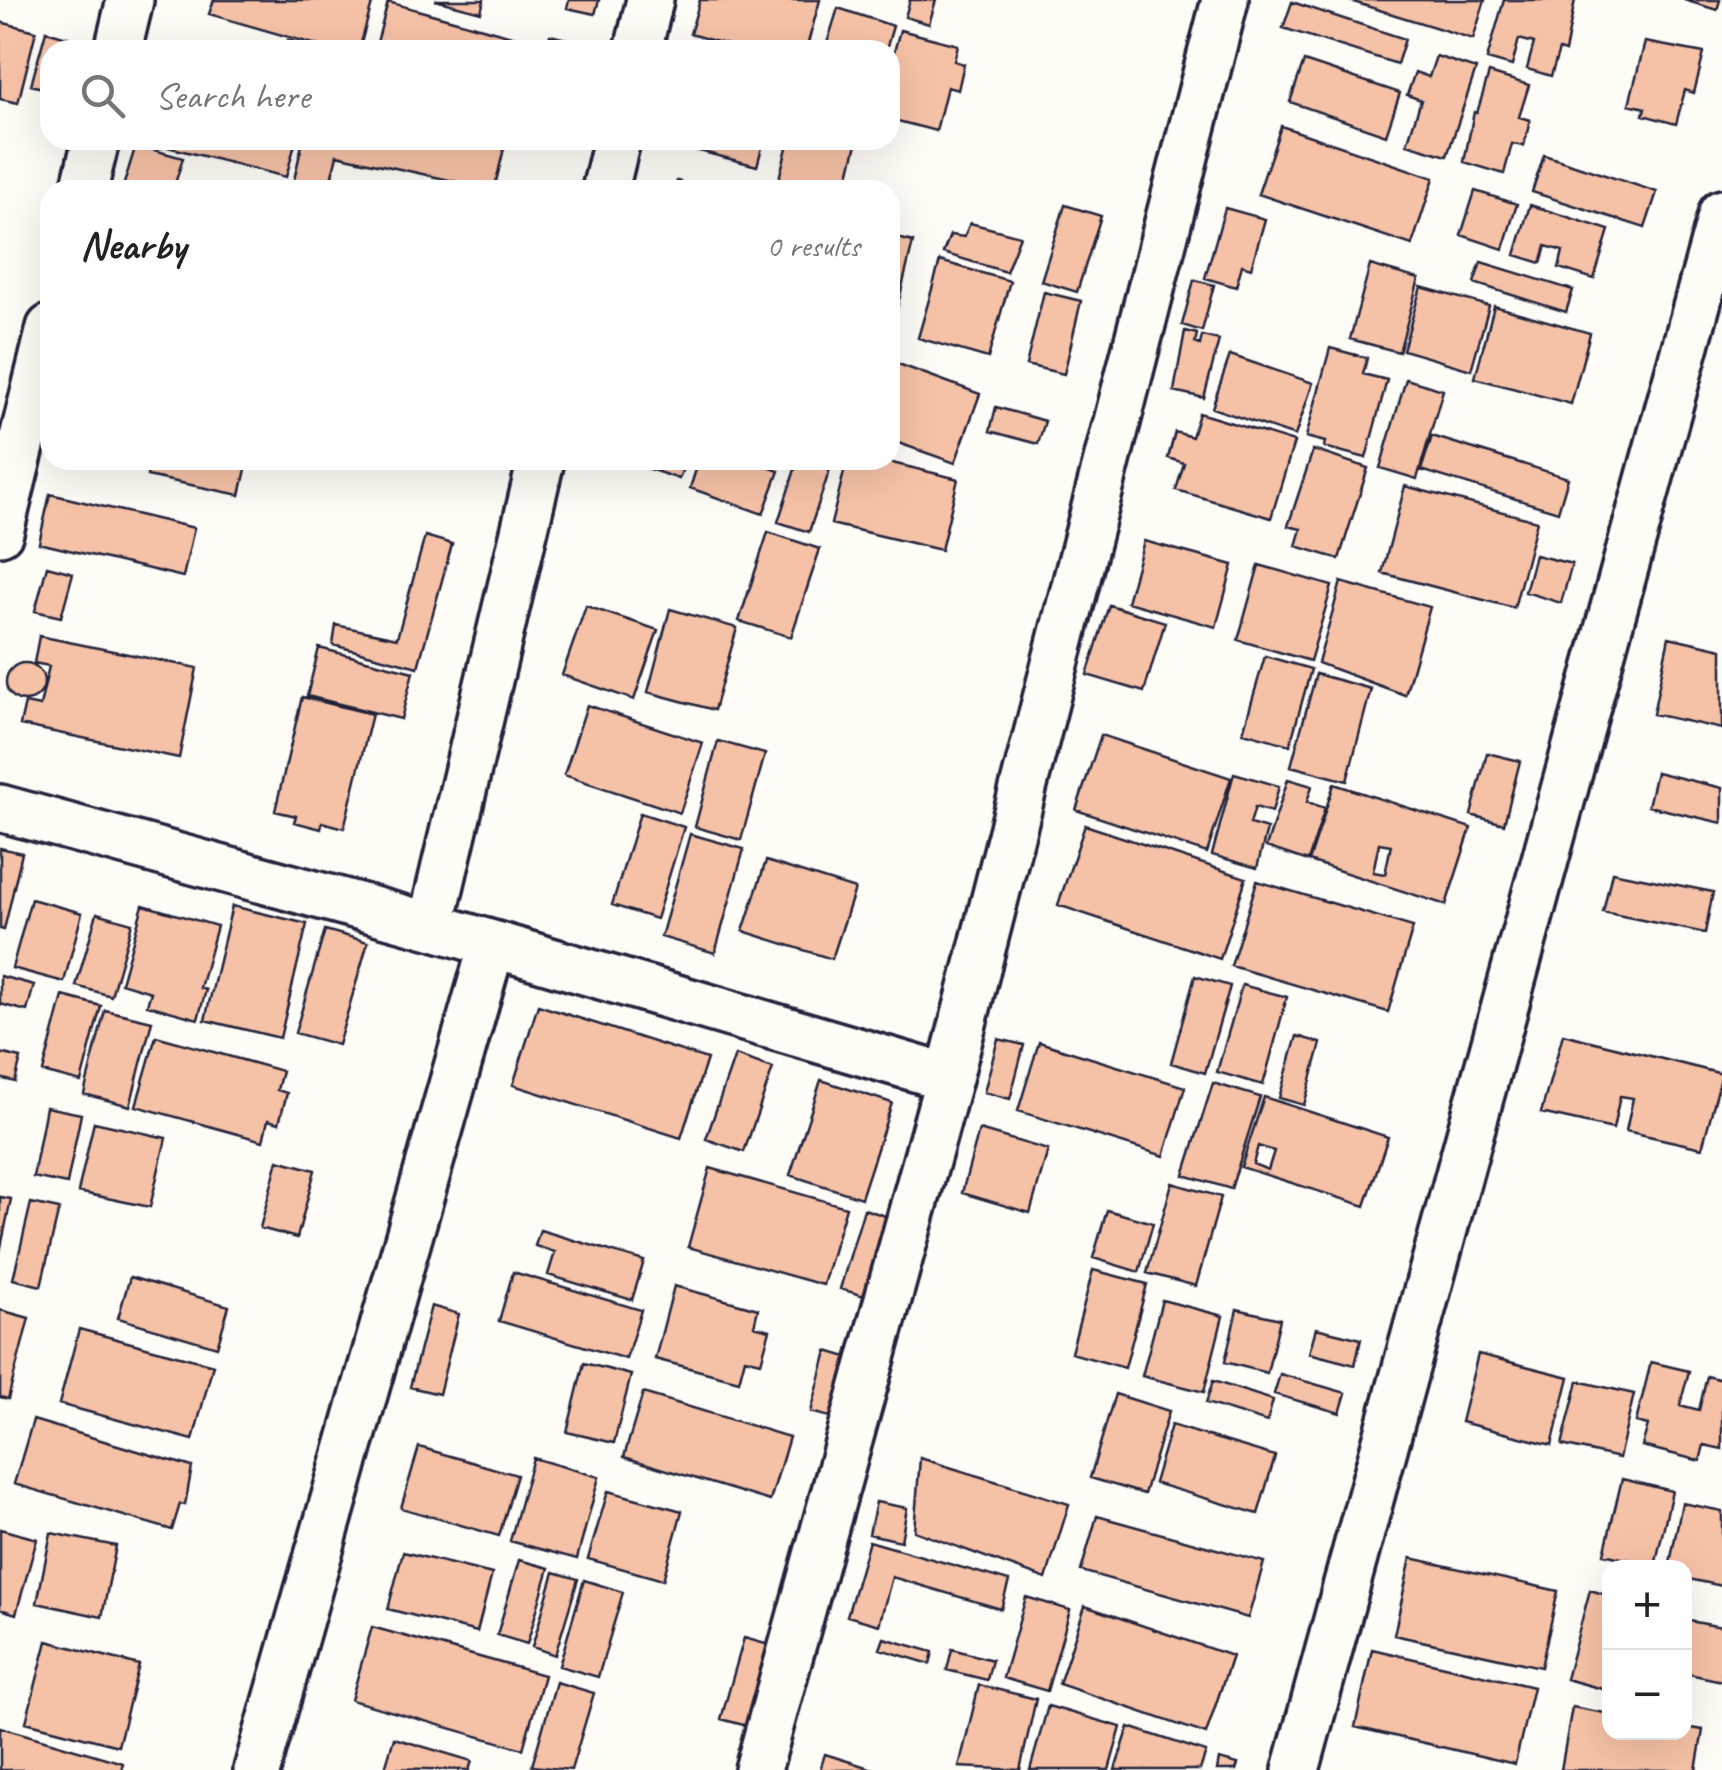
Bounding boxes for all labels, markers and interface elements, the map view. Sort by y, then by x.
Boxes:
search box [40,40,900,150]
icon: search [75,68,130,123]
text: Search here [155,72,310,119]
text: Nearby [80,219,186,272]
text: 0 results [766,225,860,266]
map controls [1602,1560,1692,1740]
button: + [1602,1560,1692,1650]
button: − [1602,1650,1692,1740]

